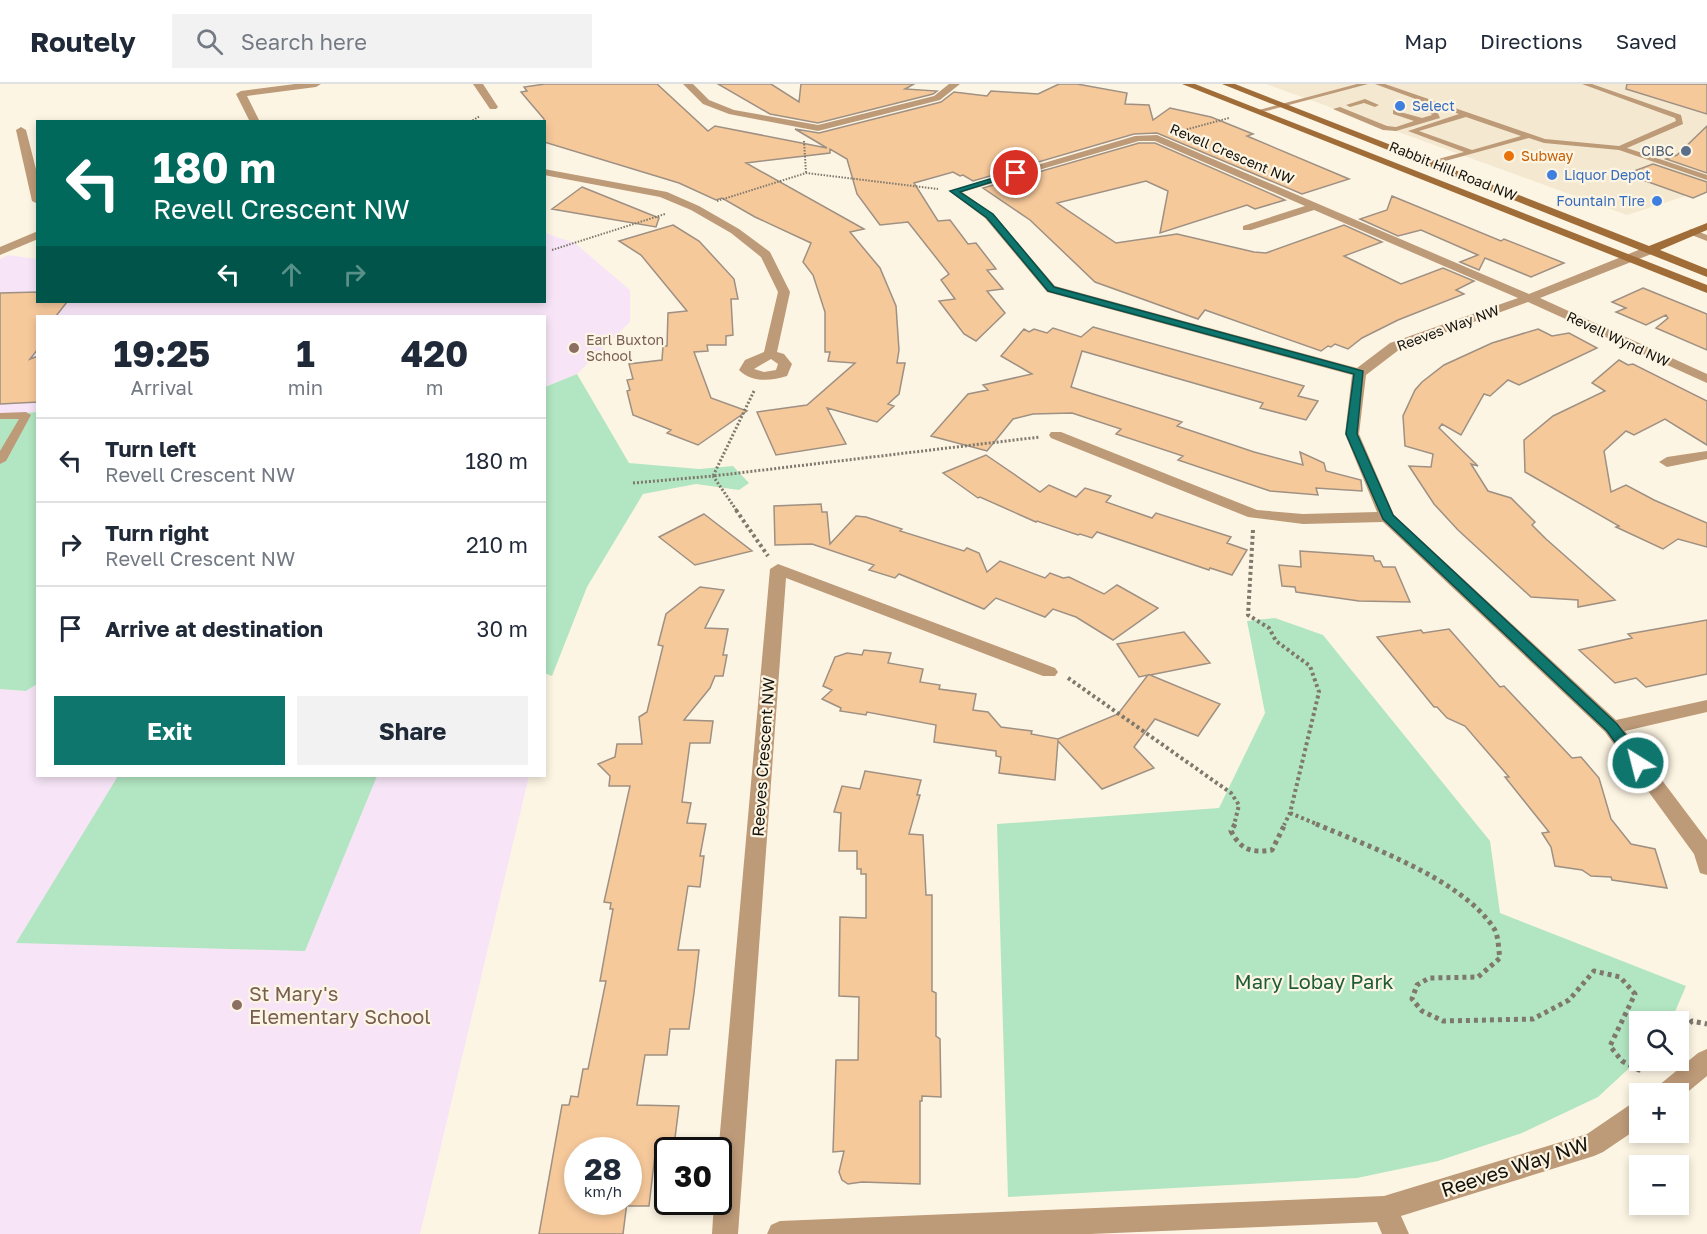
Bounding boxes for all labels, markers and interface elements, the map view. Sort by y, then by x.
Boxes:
search box [172,14,592,68]
text: Routely [30,25,136,58]
icon: search [193,25,226,58]
text: Search here [241,28,367,55]
text: Map [1404,28,1447,54]
text: Directions [1480,28,1583,54]
text: Saved [1616,28,1677,54]
place label: Select [1412,97,1455,114]
marker: Select [1393,99,1407,113]
street label: Revell Crescent NW [1168,120,1297,188]
street label: Rabbit Hill Road NW [1387,137,1520,204]
text: 180 m [153,142,276,192]
place label: CIBC [1641,142,1674,159]
icon: left [54,144,132,222]
marker: CIBC [1679,144,1693,158]
pin [990,147,1041,198]
place label: Subway [1521,147,1574,164]
marker: Subway [1502,149,1516,163]
icon: arrive [999,156,1032,189]
place label: Liquor Depot [1564,166,1651,183]
marker: Liquor Depot [1545,168,1559,182]
place label: Fountain Tire [1556,192,1645,209]
text: Revell Crescent NW [153,193,410,225]
marker: Fountain Tire [1650,194,1664,208]
icon: left [212,258,245,291]
icon: ahead [275,258,308,291]
icon: right [338,258,371,291]
street label: Reeves Way NW [1394,301,1502,354]
street label: Revell Wynd NW [1564,307,1673,370]
place label: Earl Buxton School [586,331,664,364]
text: 19:25 [113,332,210,375]
text: 1 [296,332,315,375]
text: 420 [401,332,469,375]
marker: Earl Buxton School [567,341,581,355]
text: Arrival [131,375,193,399]
text: min [288,375,323,399]
text: m [426,375,443,399]
text: Turn left [105,435,196,462]
icon: left [54,444,87,477]
text: 180 m [465,447,528,474]
text: Revell Crescent NW [105,462,295,486]
text: Turn right [105,519,209,546]
icon: right [54,528,87,561]
text: 210 m [466,531,528,558]
text: Revell Crescent NW [105,546,295,570]
icon: arrive [54,612,87,645]
text: Arrive at destination [105,615,323,642]
text: 30 m [477,615,528,642]
street label: Reeves Crescent NW [747,677,779,837]
button: Exit [54,696,285,765]
button: Share [297,696,528,765]
position arrow [1606,731,1670,795]
park label: Mary Lobay Park [1235,969,1394,993]
place label: St Mary's Elementary School [249,981,431,1028]
marker: St Mary's Elementary School [230,998,244,1012]
map controls [1629,1011,1689,1215]
button: search [1629,1011,1689,1071]
button: + [1629,1083,1689,1143]
street label: Reeves Way NW [1438,1131,1592,1201]
speed limit sign: 30 [654,1137,732,1215]
text: 28 [584,1151,622,1187]
button: − [1629,1155,1689,1215]
text: km/h [584,1182,622,1200]

